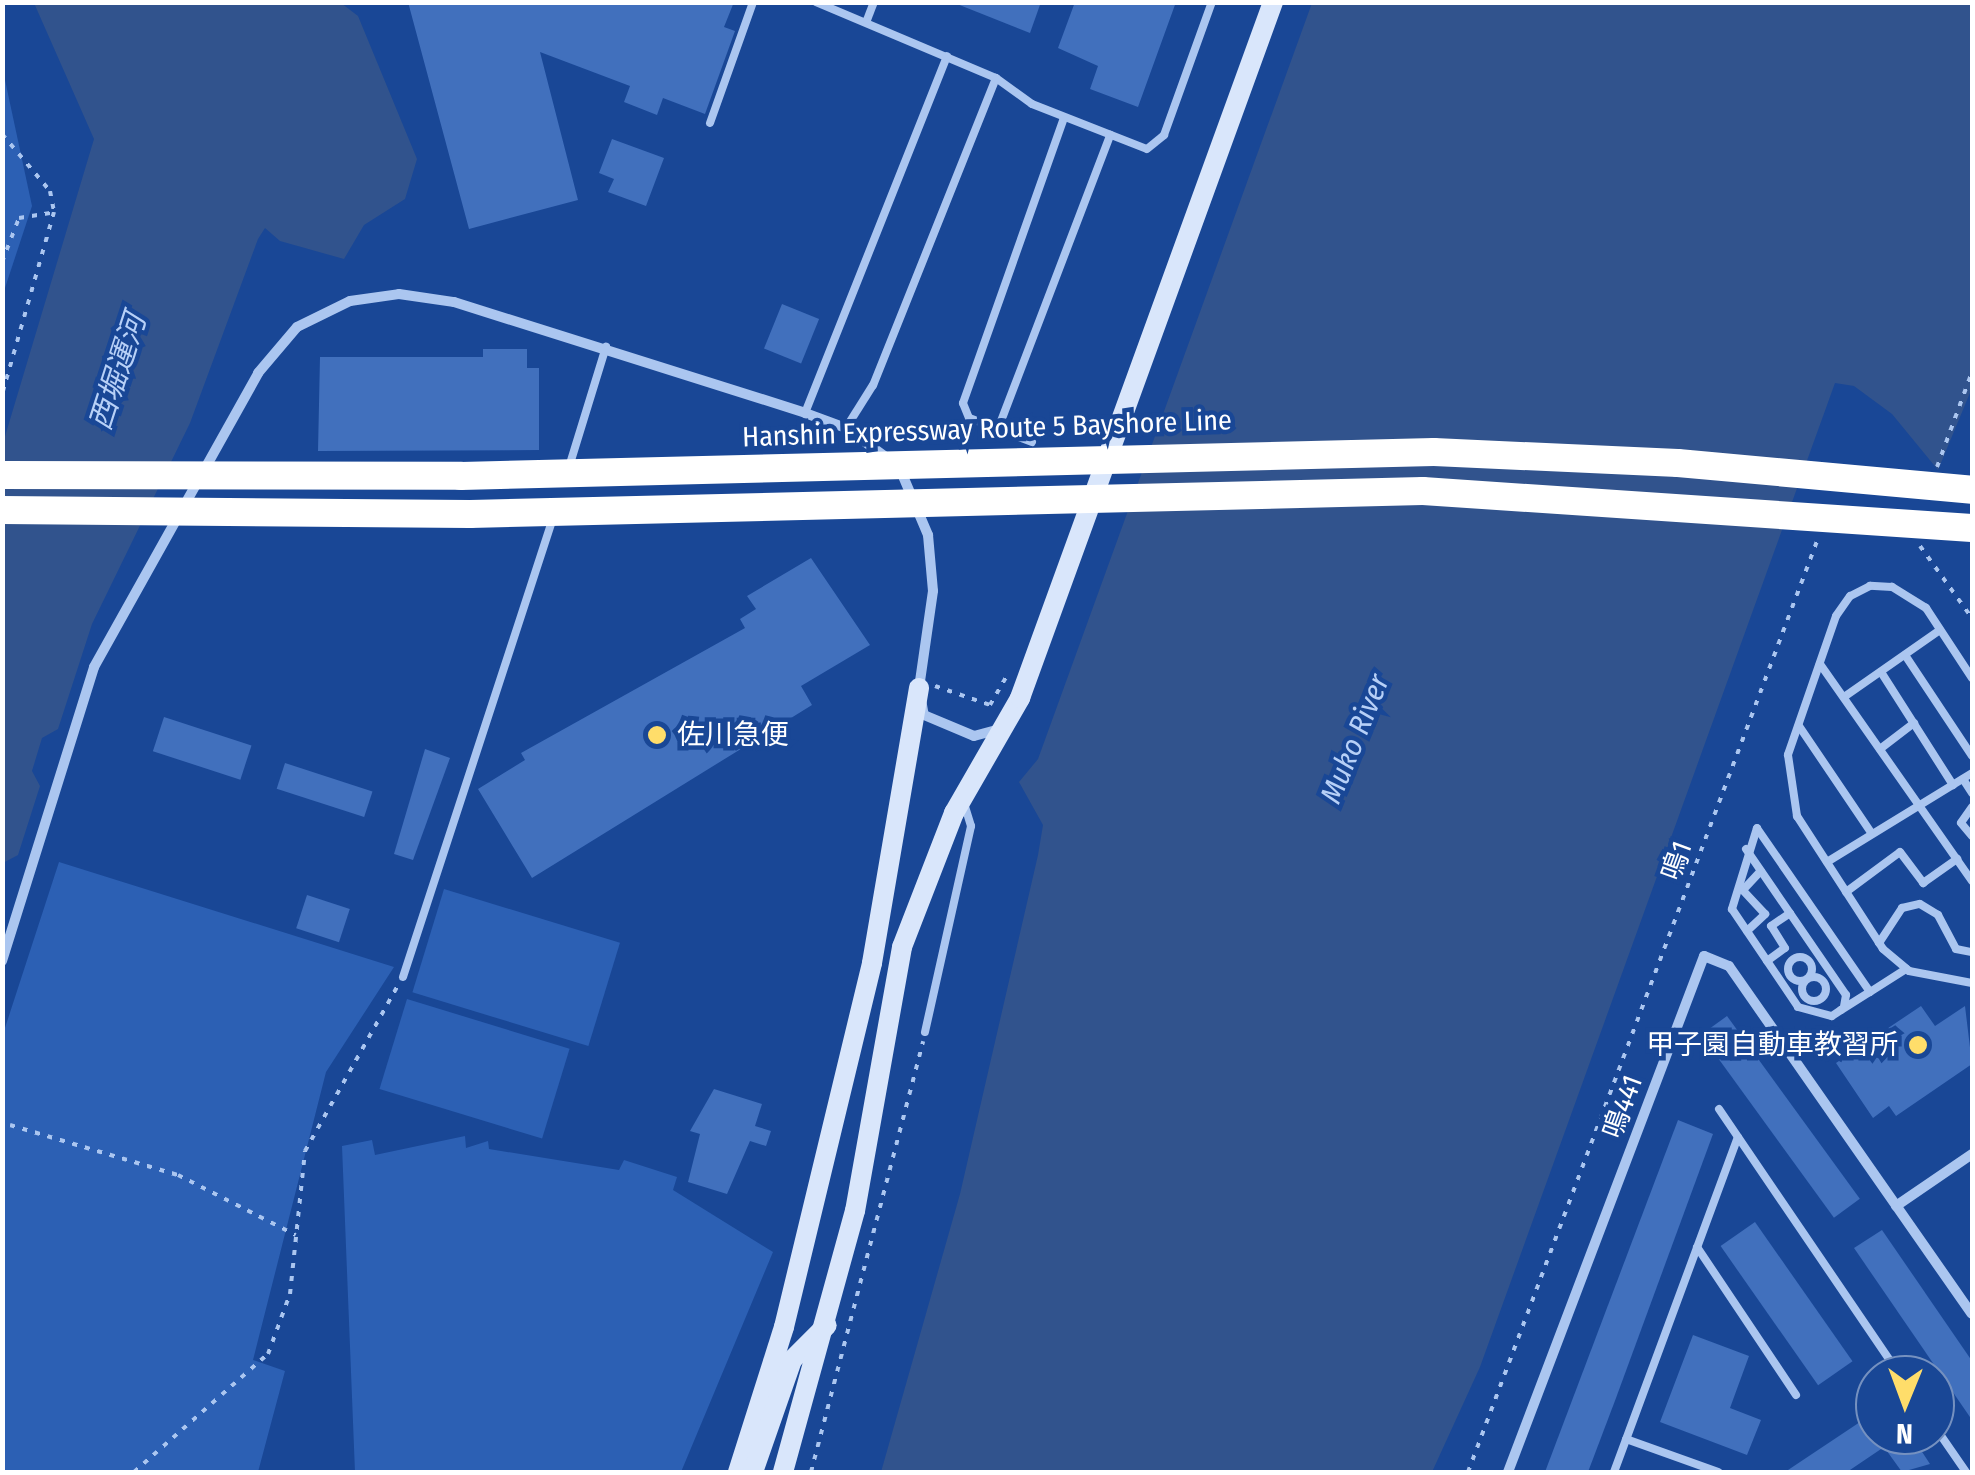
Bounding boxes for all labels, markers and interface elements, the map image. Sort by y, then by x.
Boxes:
water label: 西堀運河 [82,309,154,435]
street label: Hanshin Expressway Route 5 Bayshore Line [742,404,1232,454]
water label: Muko River [1313,669,1397,809]
place label: 佐川急便 [677,718,789,752]
marker: 佐川急便 [646,724,668,746]
street label: 鳴1 [1655,837,1699,885]
place label: 甲子園自動車教習所 [1646,1028,1898,1062]
marker: 甲子園自動車教習所 [1907,1034,1929,1056]
street label: 鳴441 [1596,1071,1650,1143]
north arrow [1855,1355,1955,1455]
text: N [1896,1417,1913,1450]

